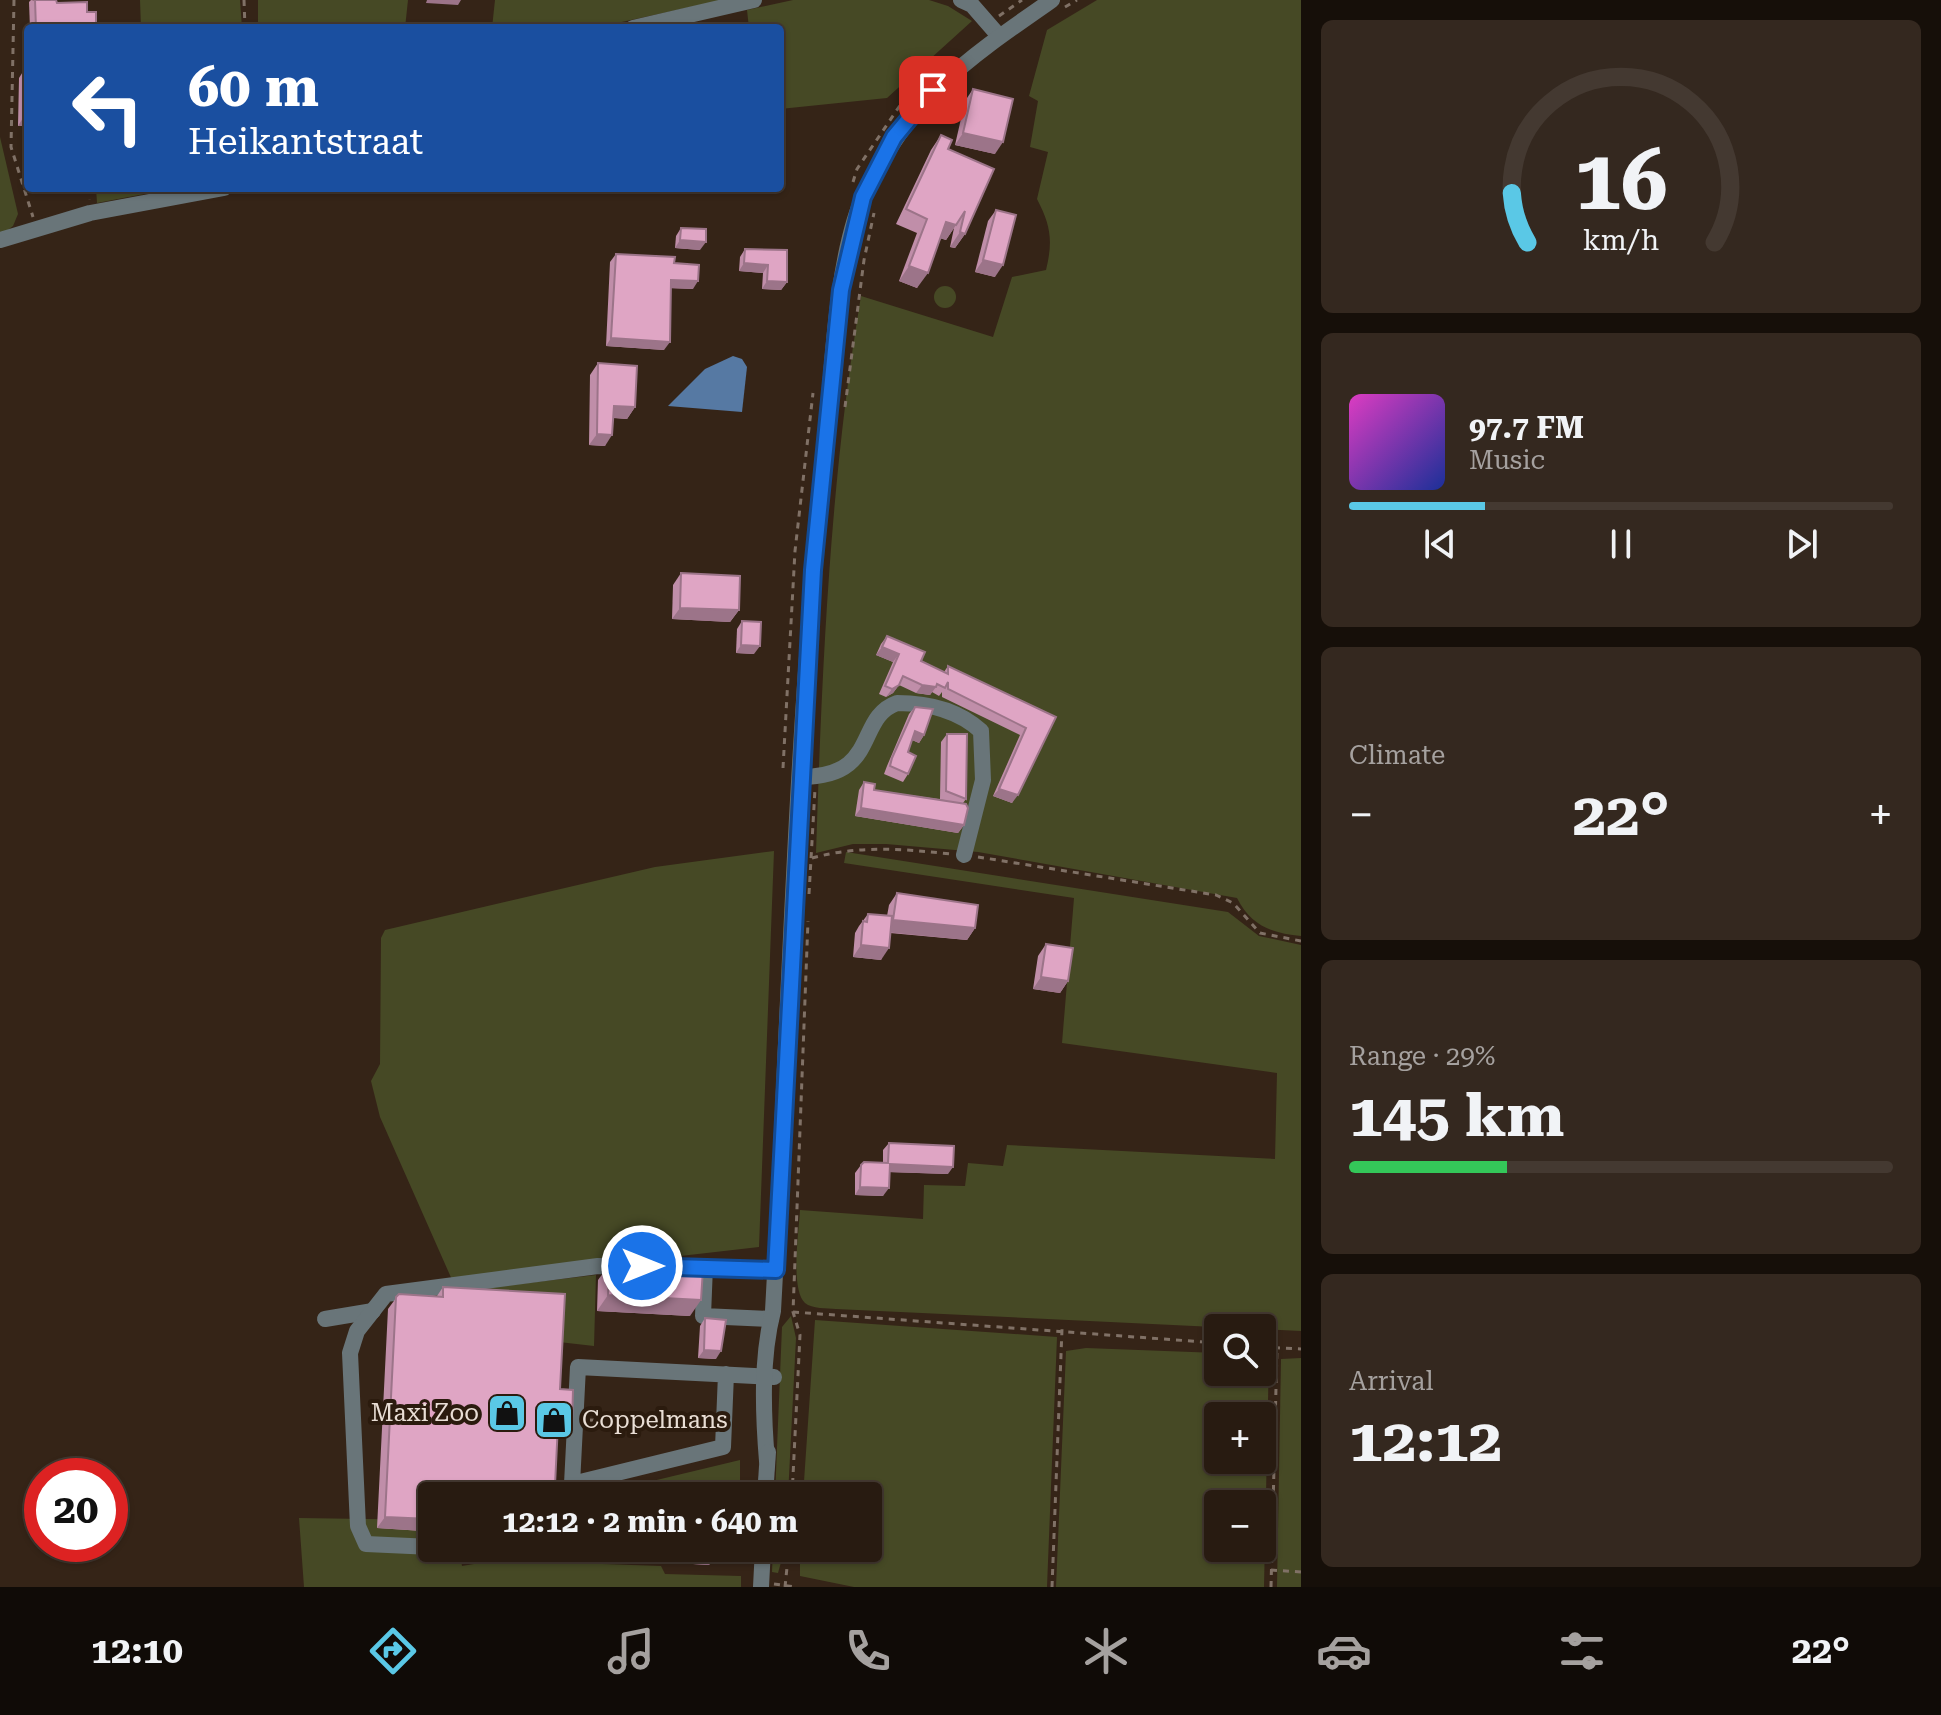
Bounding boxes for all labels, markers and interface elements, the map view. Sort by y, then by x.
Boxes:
text: 60 m [188,54,319,120]
icon: left [56,56,160,160]
pin [899,56,967,124]
icon: arrive [911,68,955,112]
text: Heikantstraat [188,121,423,163]
text: 16 [1574,131,1668,228]
text: km/h [1583,223,1659,257]
text: 97.7 FM [1469,410,1584,445]
text: Music [1469,445,1545,475]
icon: previous [1418,522,1462,566]
icon: pause [1599,522,1643,566]
icon: next [1780,522,1824,566]
text: Climate [1349,740,1445,770]
text: 22° [1572,779,1670,850]
text: − [1349,789,1374,841]
text: + [1868,789,1893,841]
text: Range · 29% [1349,1041,1495,1071]
text: 145 km [1349,1080,1564,1151]
position arrow [600,1224,684,1308]
map controls [1204,1314,1276,1562]
button: search [1204,1314,1276,1386]
text: Arrival [1349,1366,1434,1396]
shop icon: Maxi Zoo [486,1392,528,1434]
place label: Maxi Zoo [371,1399,479,1427]
shop icon: Coppelmans [533,1399,575,1441]
button: + [1204,1402,1276,1474]
text: 12:12 [1349,1405,1502,1476]
place label: Coppelmans [582,1406,728,1434]
speed limit sign: 20 [24,1458,128,1562]
button: − [1204,1490,1276,1562]
text: 12:12 · 2 min · 640 m [502,1504,798,1539]
icon: directions [365,1623,421,1679]
icon: music [603,1623,659,1679]
icon: phone [840,1623,896,1679]
icon: climate [1078,1623,1134,1679]
icon: car [1316,1623,1372,1679]
icon: filters [1554,1623,1610,1679]
text: 12:10 [91,1630,183,1672]
text: 22° [1792,1630,1850,1672]

